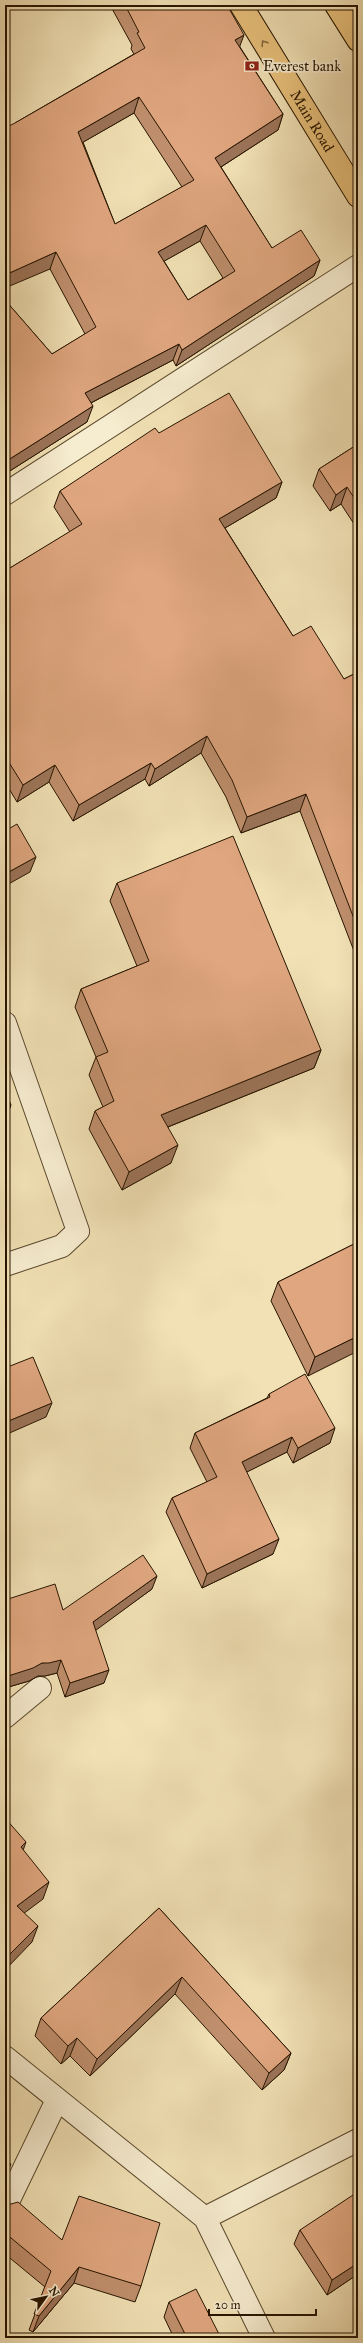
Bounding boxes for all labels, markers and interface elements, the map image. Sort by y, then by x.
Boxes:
one-way arrow [261,40,269,47]
place label: Everest bank [263,57,341,75]
bank icon: Everest bank [244,58,260,74]
street label: Main Road [286,87,338,156]
north arrow [26,2277,66,2317]
text: N [46,2284,62,2300]
scale bar [209,2291,316,2317]
text: 20 m [215,2298,241,2312]

